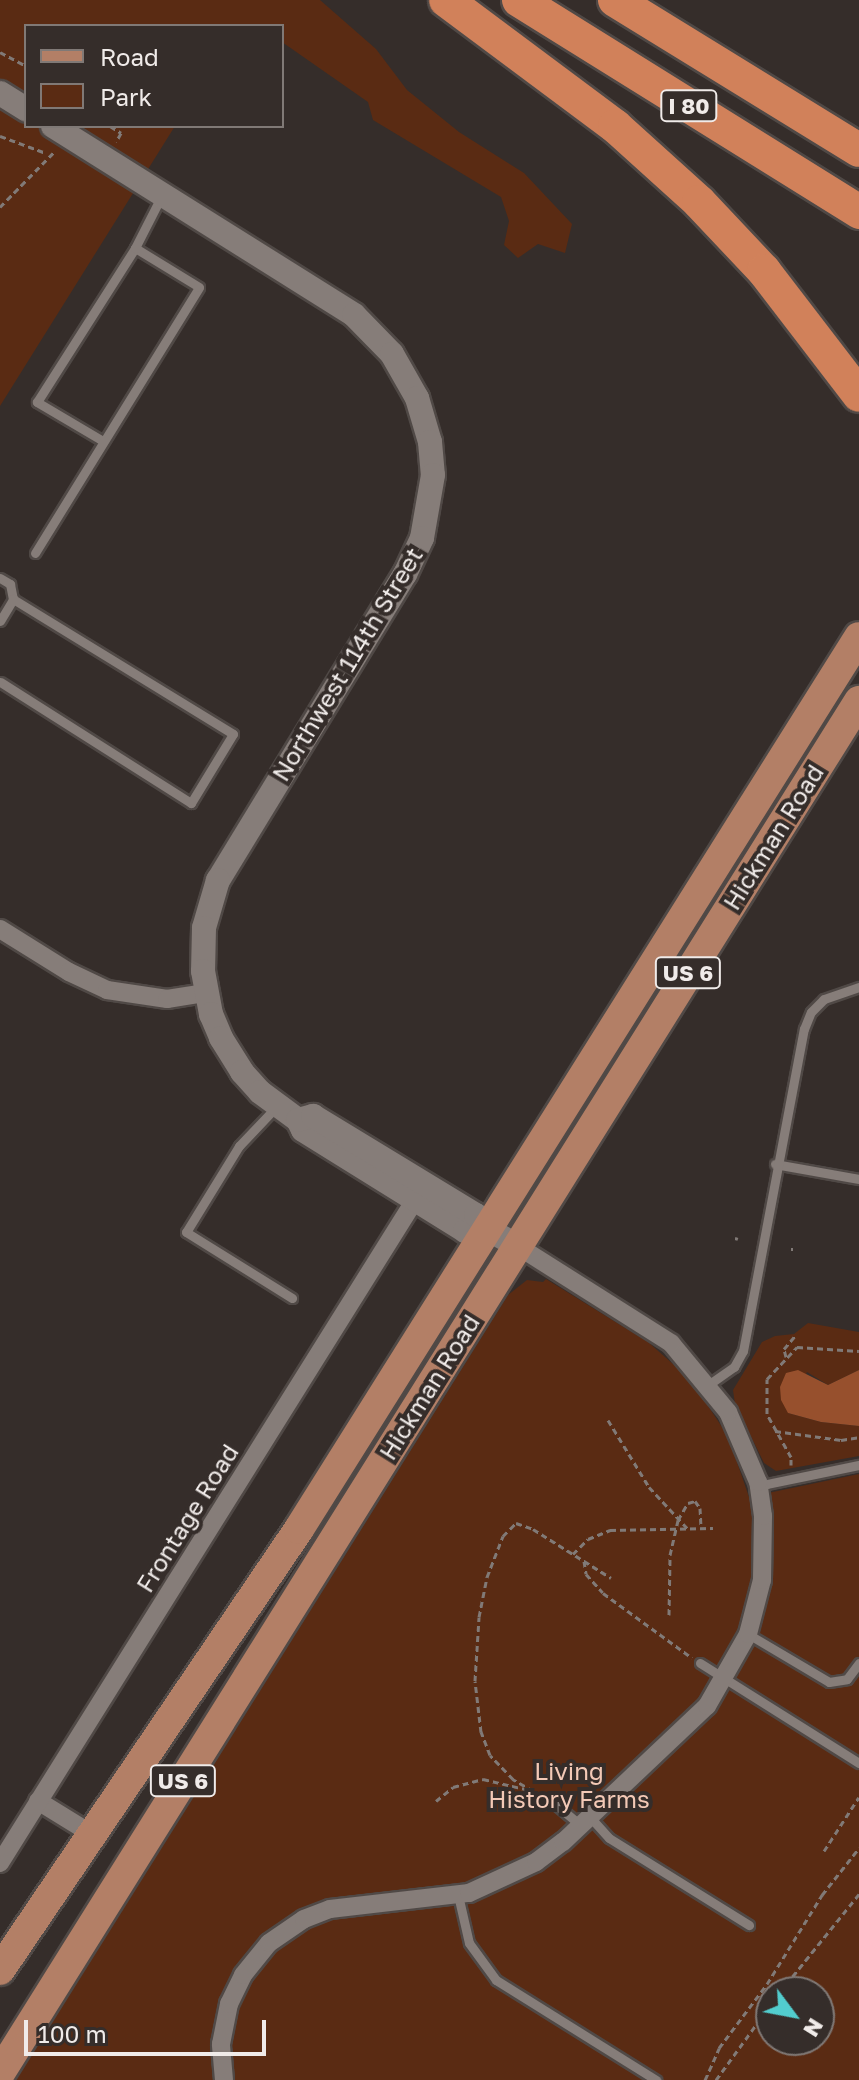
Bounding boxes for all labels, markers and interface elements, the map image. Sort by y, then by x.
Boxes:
legend [24,24,284,128]
text: Road [100,42,159,71]
text: Park [100,82,152,111]
road number: I 80 [659,88,719,124]
street label: Northwest 114th Street [266,542,428,786]
street label: Hickman Road [717,759,829,915]
road number: US 6 [654,955,722,991]
street label: Hickman Road [373,1309,485,1465]
street label: Frontage Road [130,1439,244,1597]
park label: Living History Farms [488,1757,650,1813]
road number: US 6 [149,1763,217,1799]
north arrow [755,1976,835,2056]
scale bar [28,2004,270,2054]
text: N [798,2014,830,2042]
text: 100 m [38,2019,107,2048]

